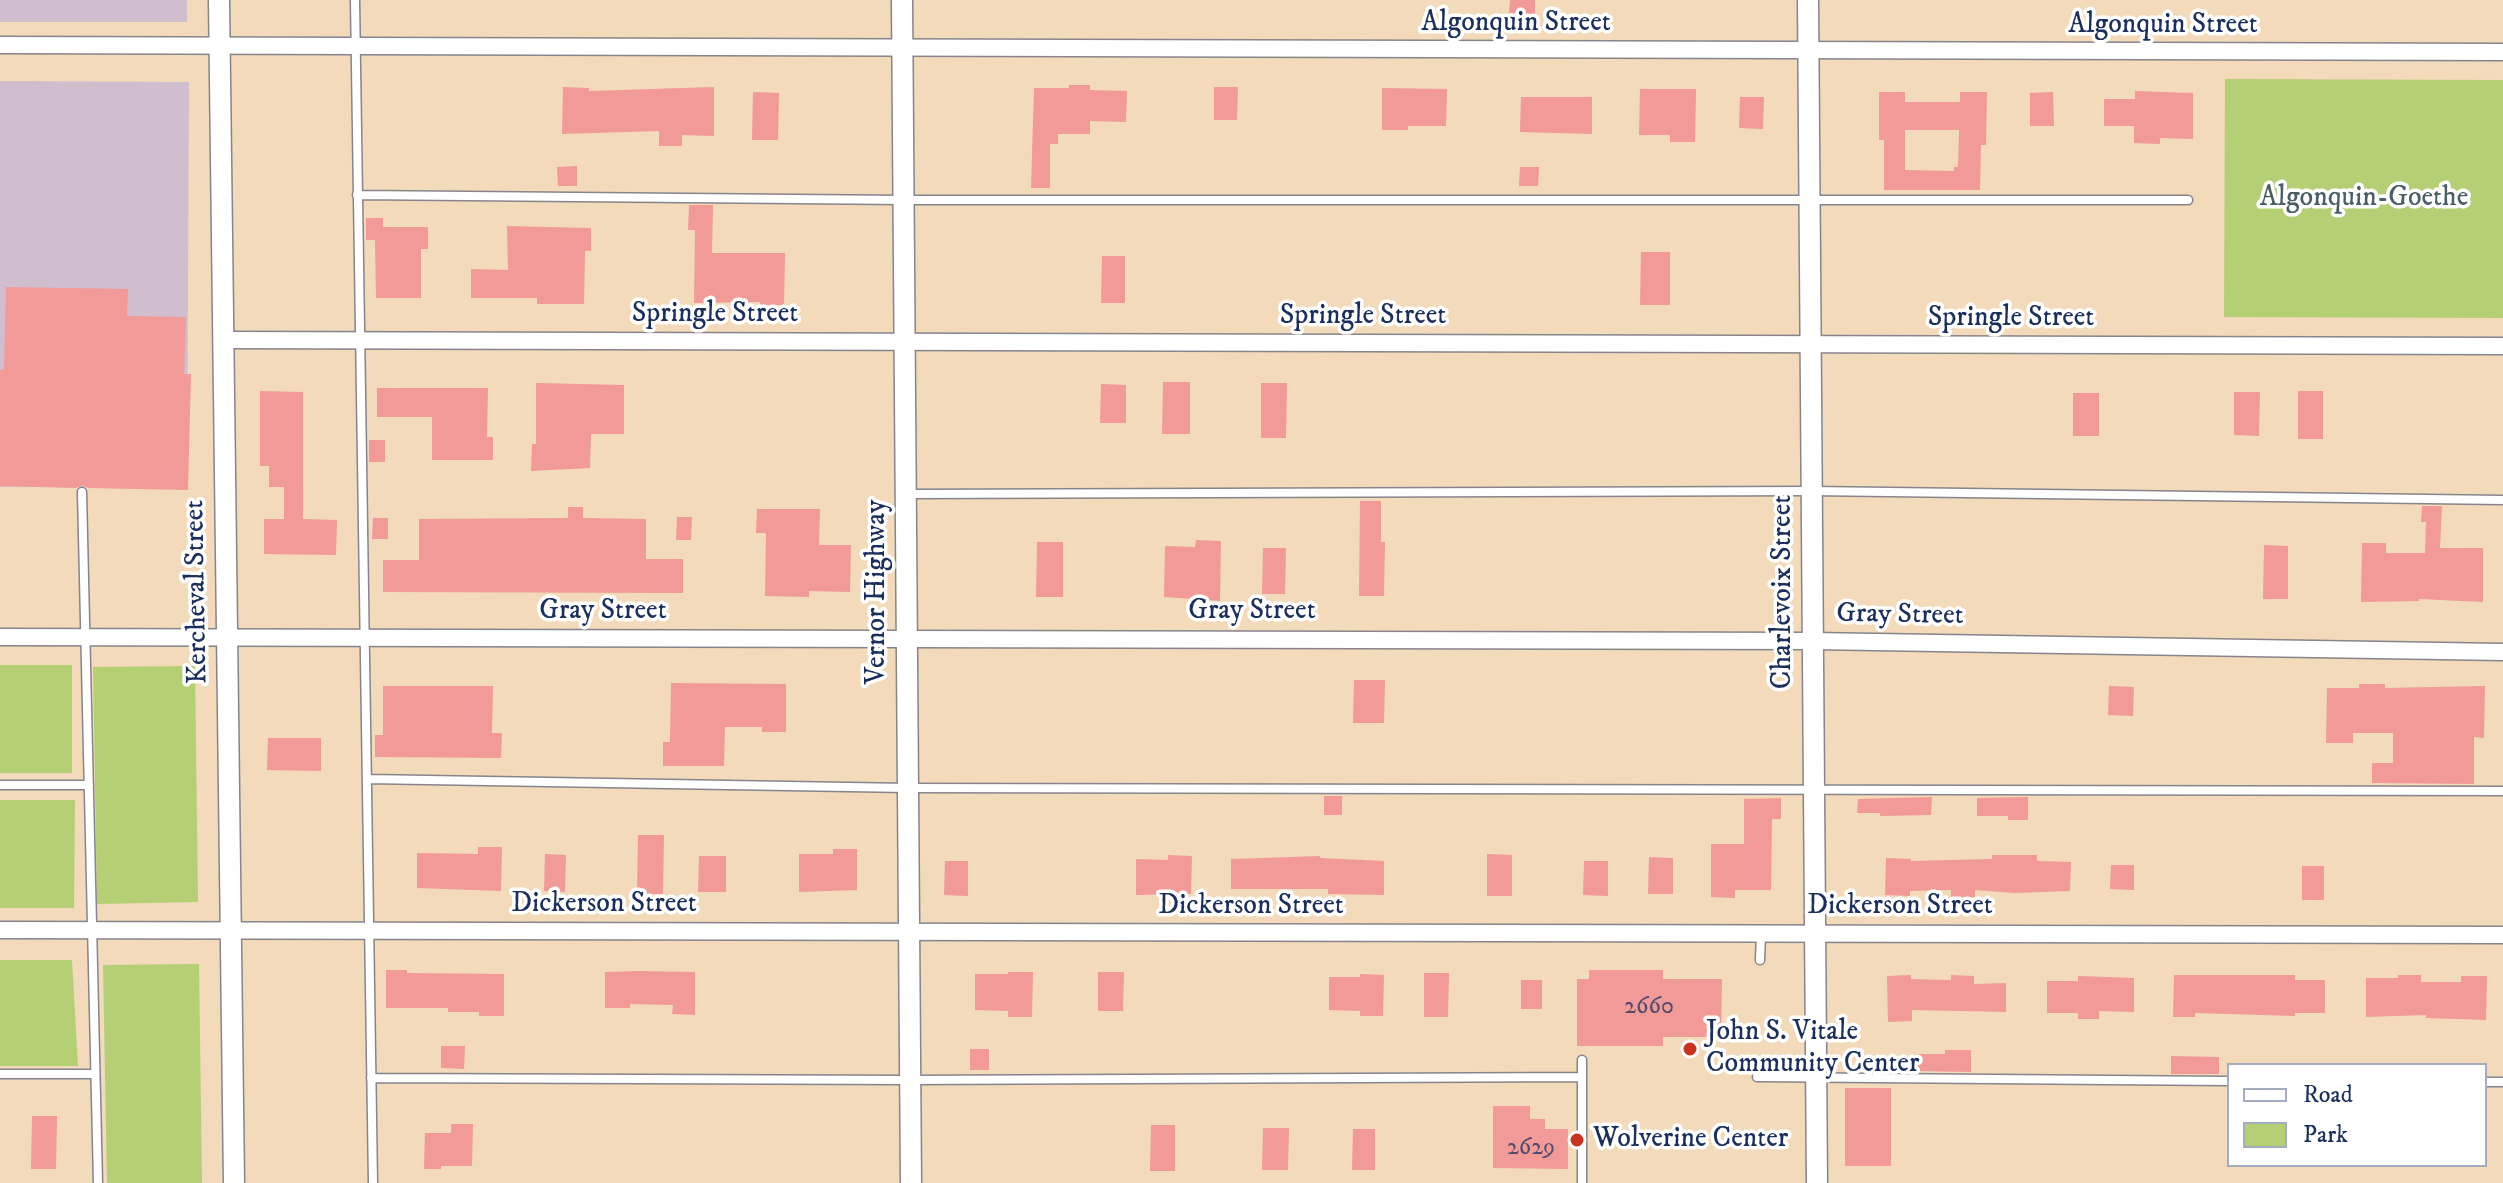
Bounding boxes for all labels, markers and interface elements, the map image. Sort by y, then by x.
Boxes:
street label: Algonquin Street [1421,7,1611,41]
street label: Algonquin Street [2068,9,2258,43]
park label: Algonquin-Goethe [2260,182,2468,216]
street label: Springle Street [632,298,798,332]
street label: Springle Street [1280,300,1446,334]
street label: Springle Street [1928,302,2094,336]
street label: Charlevoix Street [1767,495,1801,689]
street label: Kercheval Street [180,500,216,684]
street label: Vernor Highway [861,500,895,684]
street label: Gray Street [539,595,667,629]
street label: Gray Street [1188,595,1316,629]
street label: Gray Street [1836,598,1964,634]
street label: Dickerson Street [511,888,697,922]
street label: Dickerson Street [1158,890,1344,924]
street label: Dickerson Street [1807,890,1993,924]
house number: 2660 [1624,994,1674,1022]
place label: John S. Vitale Community Center [1706,1016,1919,1082]
marker: John S. Vitale Community Center [1681,1040,1699,1058]
legend [2227,1063,2487,1167]
text: Road [2303,1080,2353,1110]
text: Park [2303,1120,2348,1150]
place label: Wolverine Center [1593,1123,1788,1157]
marker: Wolverine Center [1568,1131,1586,1149]
house number: 2629 [1507,1135,1555,1163]

